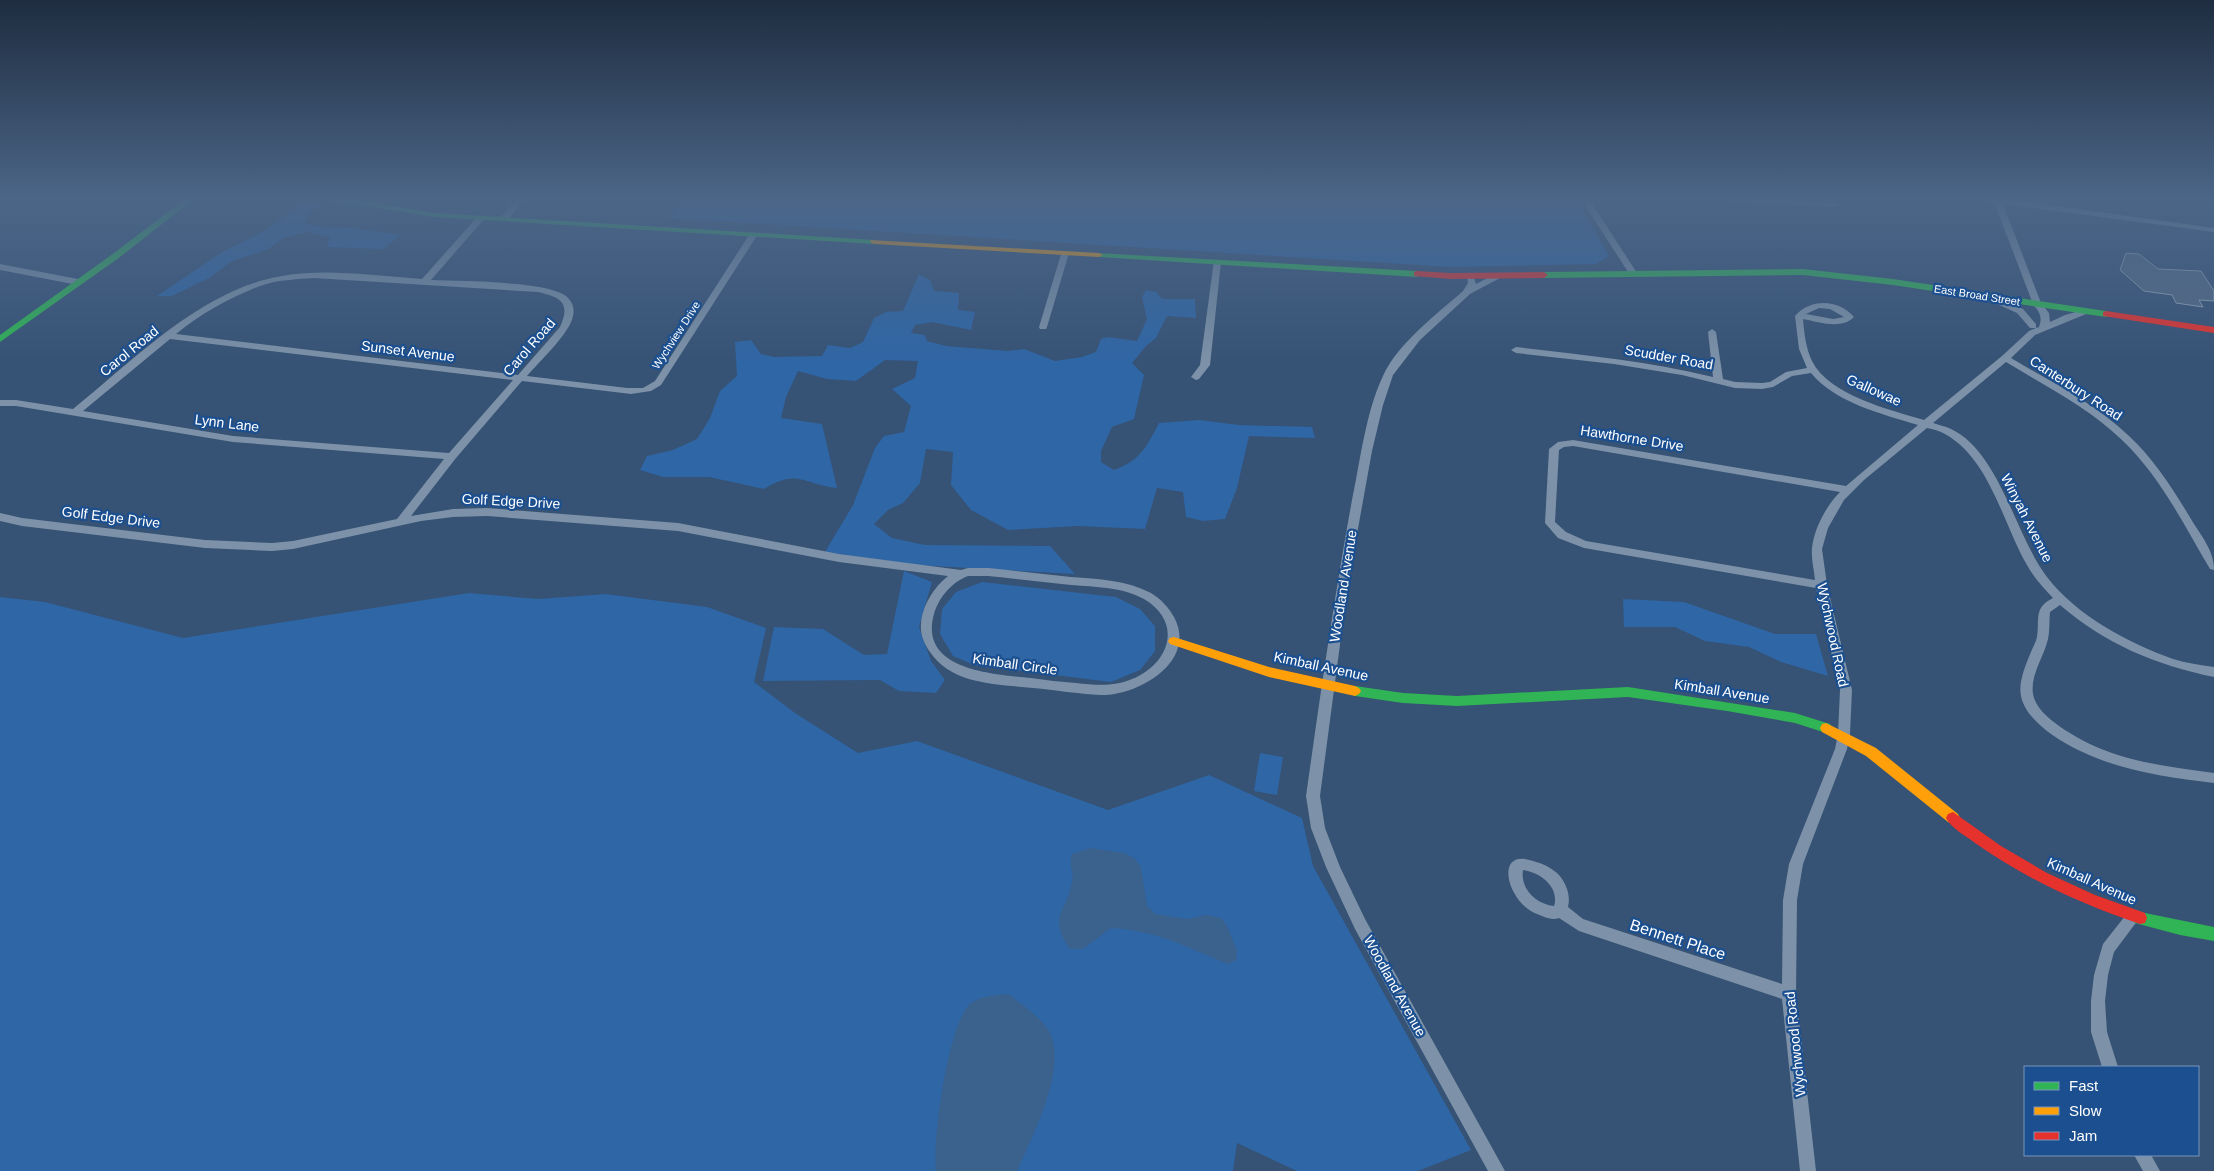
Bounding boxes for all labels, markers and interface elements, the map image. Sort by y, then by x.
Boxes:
street label: East Broad Street [1933,282,2021,308]
street label: Wychview Drive [650,299,702,371]
street label: Carol Road [500,315,558,379]
street label: Carol Road [96,322,162,380]
street label: Sunset Avenue [360,337,456,365]
street label: Scudder Road [1624,341,1714,373]
street label: Canterbury Road [2027,352,2125,424]
street label: Gallowae [1844,371,1904,409]
street label: Lynn Lane [194,411,260,435]
street label: Hawthorne Drive [1579,422,1685,454]
street label: Winyah Avenue [1998,471,2056,565]
street label: Golf Edge Drive [461,490,561,512]
street label: Golf Edge Drive [61,503,161,531]
street label: Woodland Avenue [1326,529,1360,643]
street label: Wychwood Road [1814,582,1852,688]
street label: Kimball Avenue [1272,648,1370,684]
street label: Kimball Circle [972,650,1059,678]
street label: Kimball Avenue [1673,676,1771,706]
street label: Kimball Avenue [2045,854,2139,908]
street label: Bennett Place [1628,916,1728,963]
street label: Woodland Avenue [1361,933,1430,1040]
street label: Wychwood Road [1782,991,1808,1097]
legend [2024,1066,2199,1156]
text: Fast [2069,1077,2099,1094]
text: Slow [2069,1102,2102,1119]
text: Jam [2069,1127,2097,1144]

